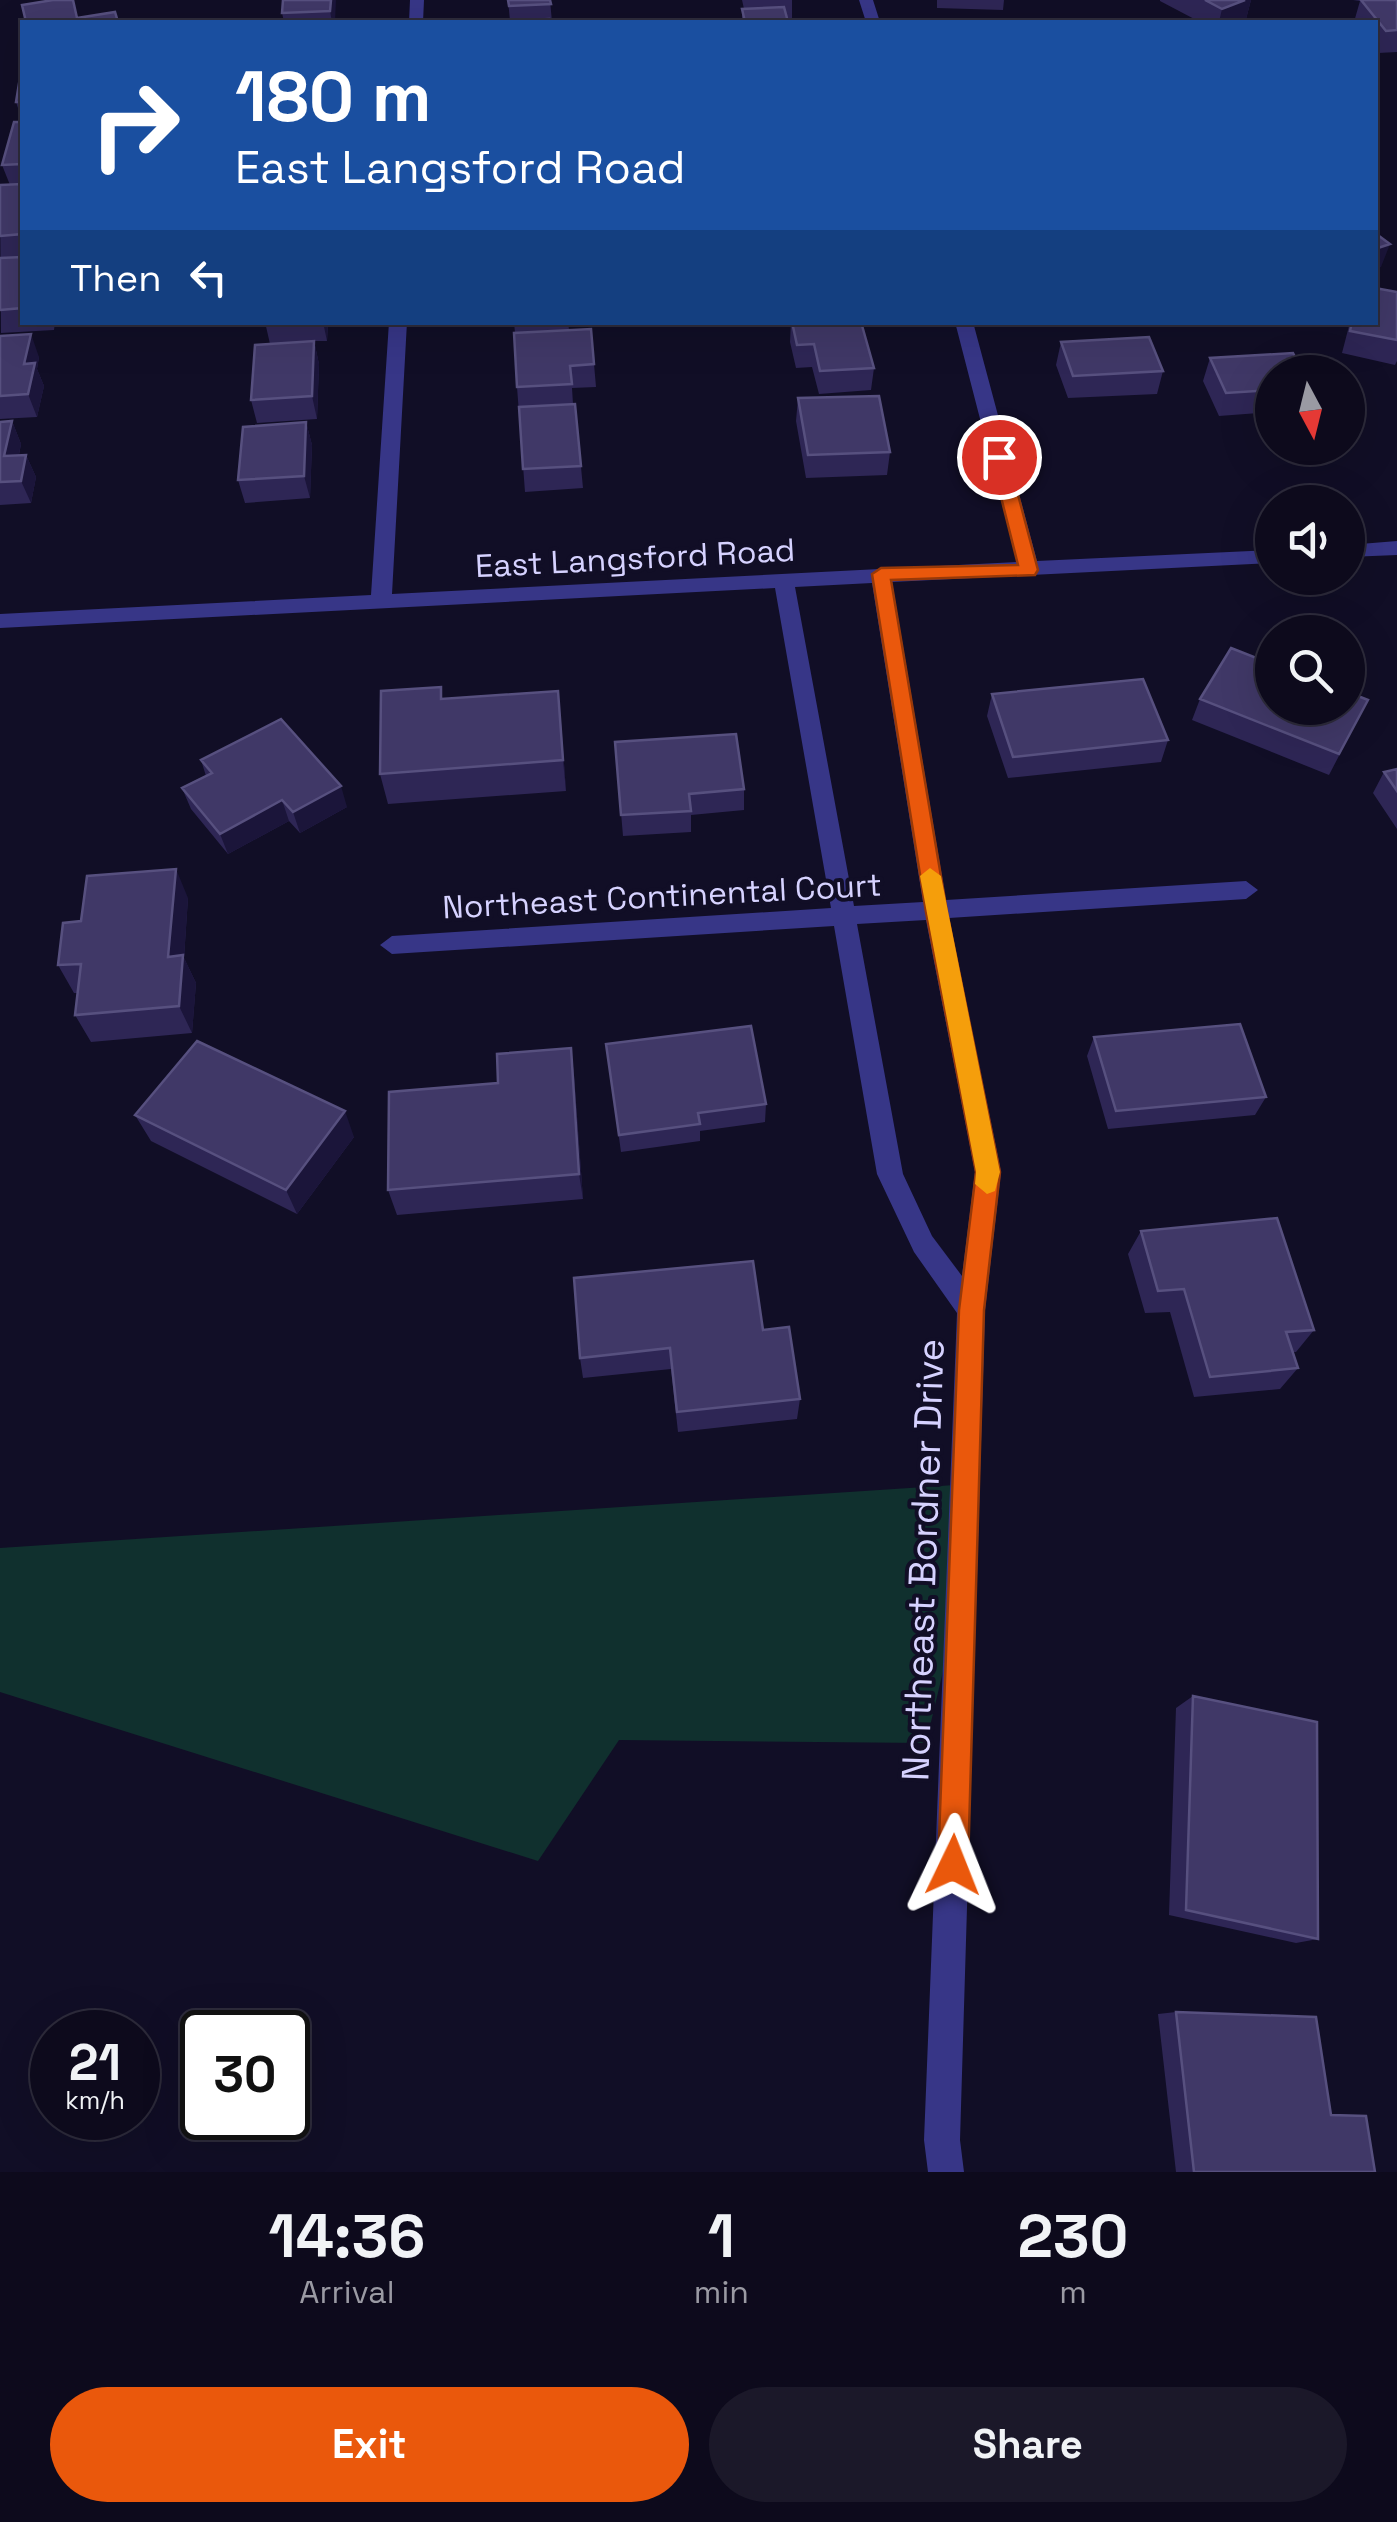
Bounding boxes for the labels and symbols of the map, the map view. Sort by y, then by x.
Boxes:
north arrow [1255,355,1365,465]
pin [957,415,1042,500]
street label: East Langsford Road [474,530,796,586]
street label: Northeast Continental Court [441,865,883,927]
street label: Northeast Bordner Drive [891,1338,955,1782]
position arrow [901,1813,1005,1917]
speed limit sign: 30 [180,2010,310,2140]

